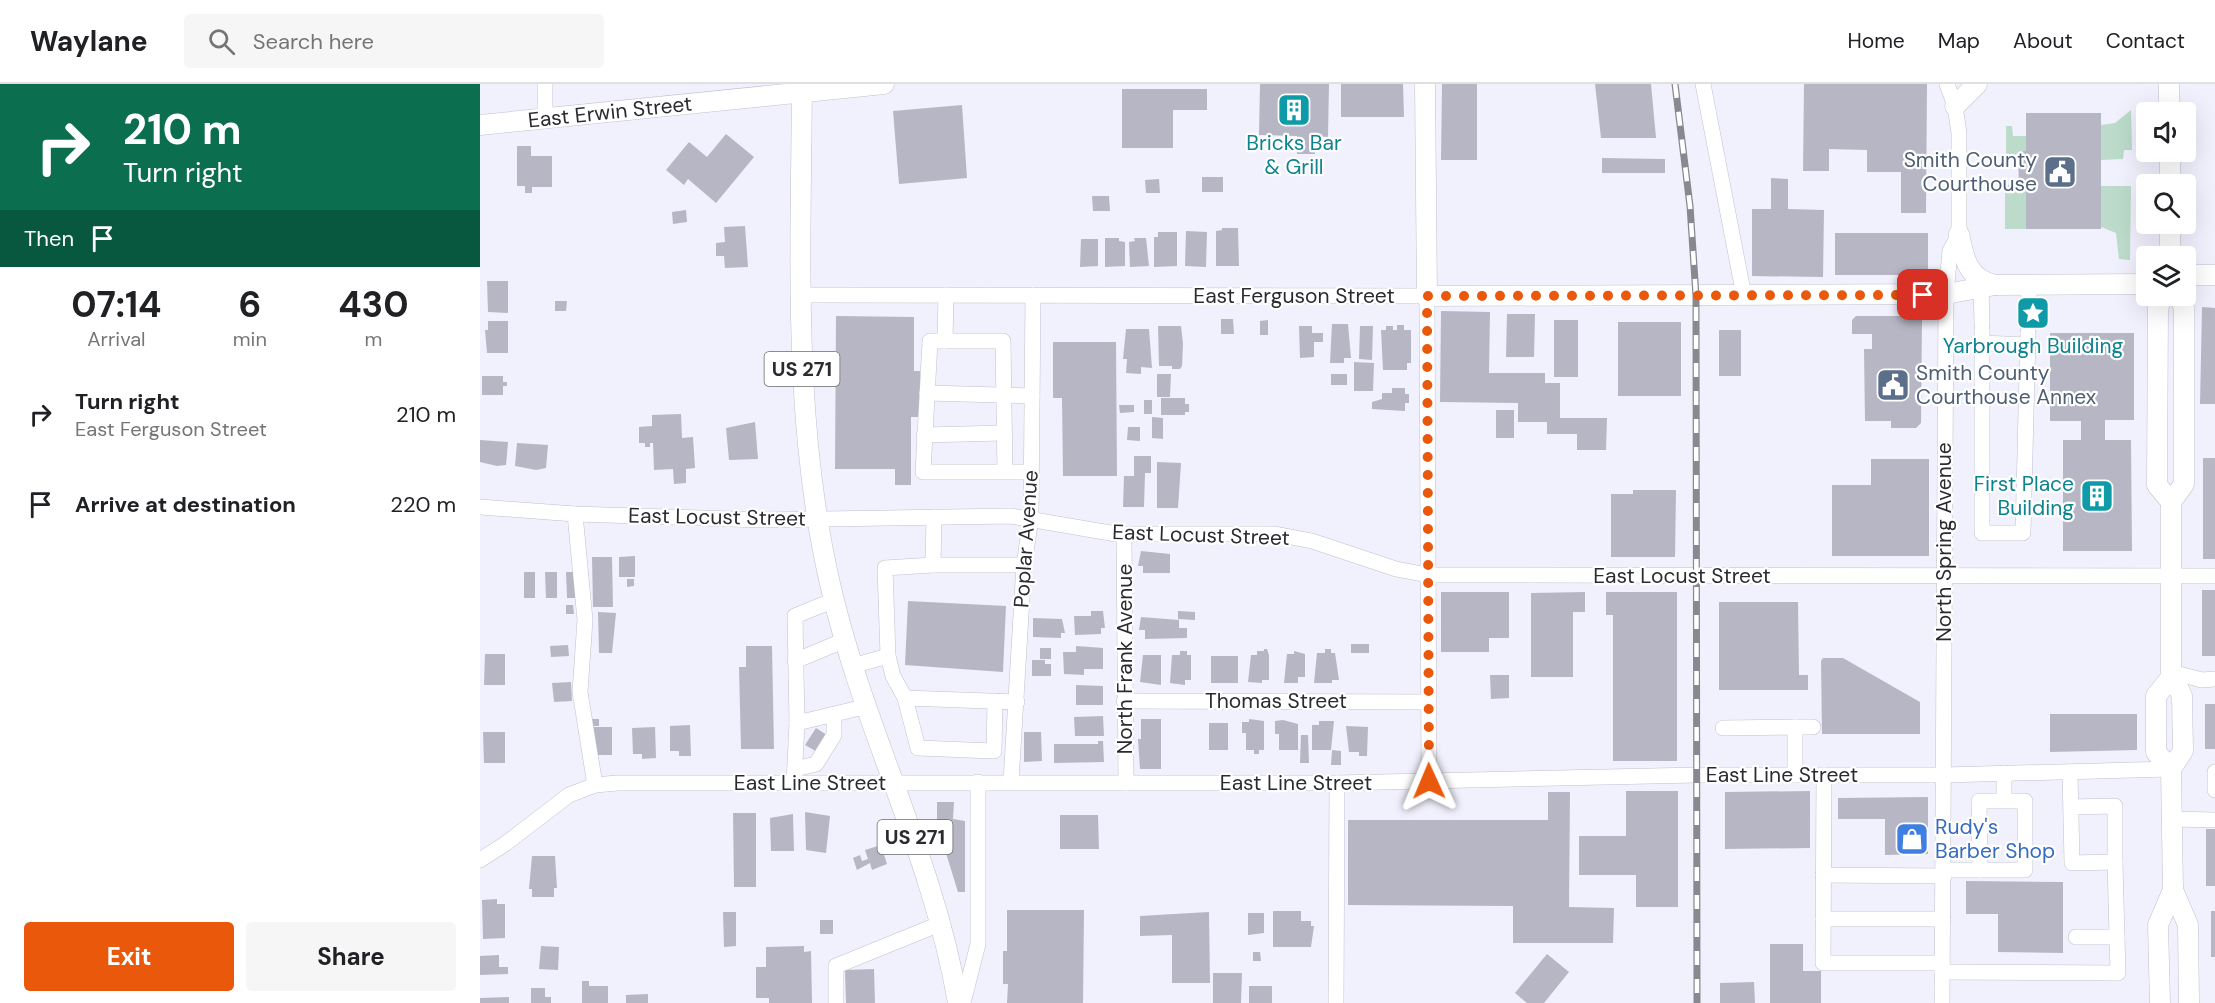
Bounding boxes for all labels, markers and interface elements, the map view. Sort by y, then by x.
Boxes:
search box [184,14,604,68]
text: Waylane [30,23,148,60]
icon: search [205,25,238,58]
text: Search here [253,27,374,56]
text: Home [1847,27,1905,55]
text: Map [1938,27,1980,55]
text: About [2013,27,2073,55]
text: Contact [2106,27,2185,55]
street label: East Erwin Street [526,89,694,135]
building icon: Bricks Bar & Grill [1276,92,1312,128]
text: 210 m [123,102,241,157]
map controls [2136,102,2196,306]
button: sound [2136,102,2196,162]
icon: right [24,108,102,186]
place label: Bricks Bar & Grill [1246,129,1342,181]
place label: Smith County Courthouse [1904,146,2037,198]
public building icon: Smith County Courthouse [2042,154,2078,190]
text: Turn right [123,155,243,190]
button: search [2136,174,2196,234]
icon: arrive [86,222,119,255]
text: Then [24,224,74,253]
button: layers [2136,246,2196,306]
pin [1897,269,1948,320]
icon: arrive [1906,278,1939,311]
text: 07:14 [71,281,161,328]
text: 6 [238,281,261,328]
text: 430 [338,281,409,328]
street label: East Ferguson Street [1193,282,1395,310]
place icon: Yarbrough Building [2015,295,2051,331]
text: Arrival [87,326,146,352]
text: min [233,326,267,352]
text: m [365,326,382,352]
place label: Yarbrough Building [1943,332,2124,360]
road number: US 271 [764,352,840,386]
place label: Smith County Courthouse Annex [1916,359,2096,411]
public building icon: Smith County Courthouse Annex [1875,367,1911,403]
text: Turn right [75,387,180,416]
icon: right [24,398,57,431]
text: 210 m [396,400,456,429]
text: East Ferguson Street [75,416,267,442]
street label: North Spring Avenue [1930,442,1958,642]
street label: Poplar Avenue [1007,469,1045,609]
place label: First Place Building [1974,470,2074,522]
building icon: First Place Building [2079,478,2115,514]
icon: arrive [24,488,57,521]
text: Arrive at destination [75,490,296,519]
text: 220 m [390,490,456,519]
street label: East Locust Street [628,501,806,533]
street label: East Locust Street [1112,518,1290,552]
street label: East Locust Street [1593,562,1771,590]
street label: North Frank Avenue [1111,564,1139,754]
street label: Thomas Street [1205,687,1347,715]
position arrow [1397,749,1461,813]
street label: East Line Street [1706,761,1858,789]
street label: East Line Street [734,769,886,797]
street label: East Line Street [1220,769,1372,797]
place label: Rudy's Barber Shop [1935,813,2055,865]
road number: US 271 [878,820,952,854]
shop icon: Rudy's Barber Shop [1894,821,1930,857]
button: Exit [24,922,234,991]
button: Share [246,922,456,991]

